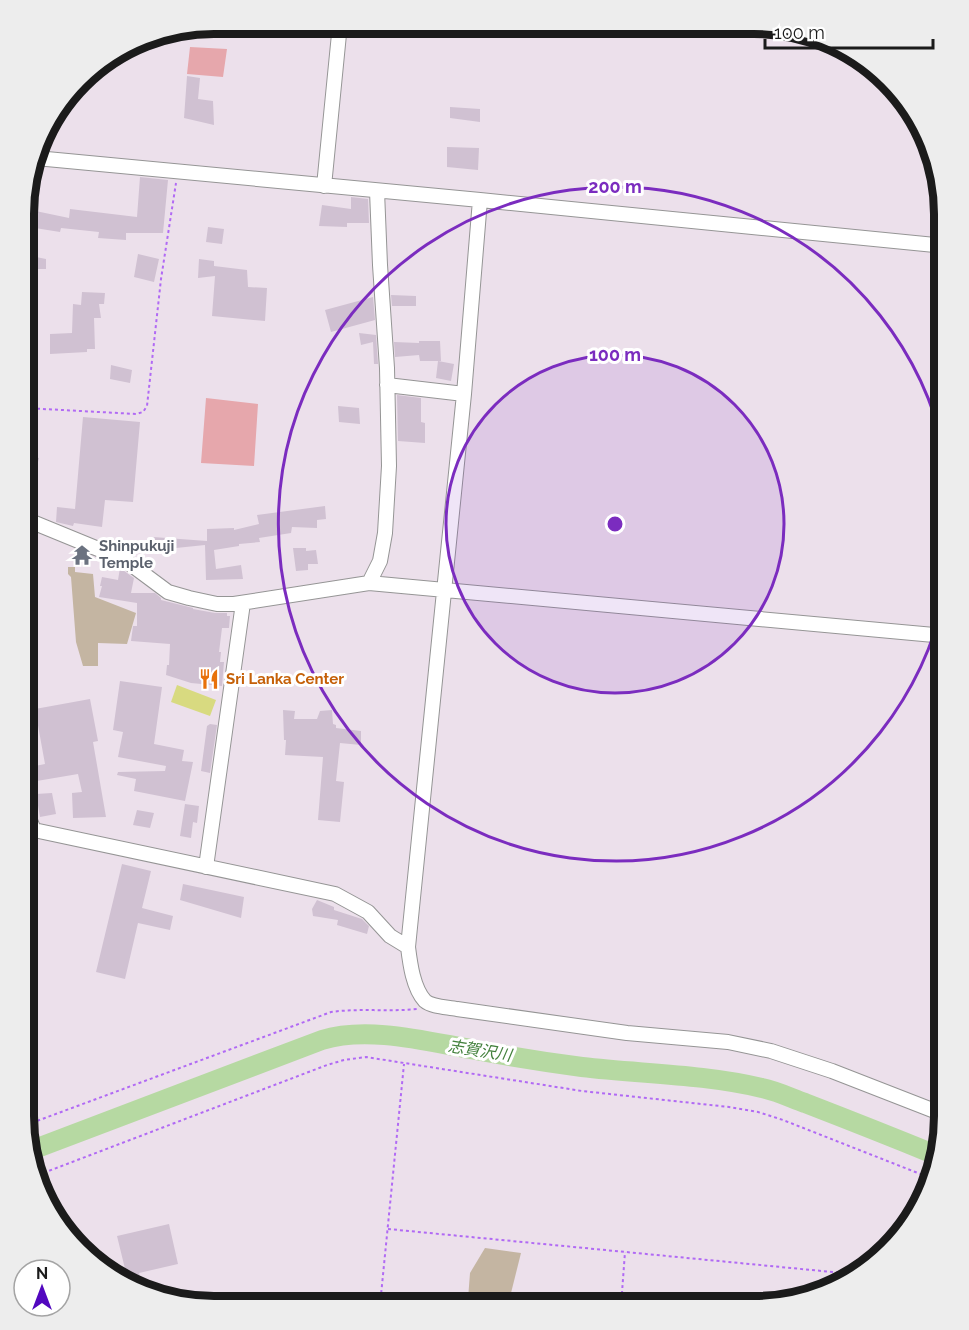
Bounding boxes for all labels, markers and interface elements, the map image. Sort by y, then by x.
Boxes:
scale bar [765,12,933,50]
text: 100 m [774,22,825,43]
text: 200 m [588,176,642,197]
text: 100 m [589,344,641,365]
centre of rings [605,514,625,534]
place label: Shinpukuji Temple [99,537,174,572]
temple icon: Shinpukuji Temple [70,543,94,567]
restaurant icon: Sri Lanka Center [197,667,221,691]
place label: Sri Lanka Center [226,670,344,688]
water label: 志賀沢川 [447,1036,515,1065]
north arrow [12,1258,72,1318]
text: N [36,1264,48,1283]

